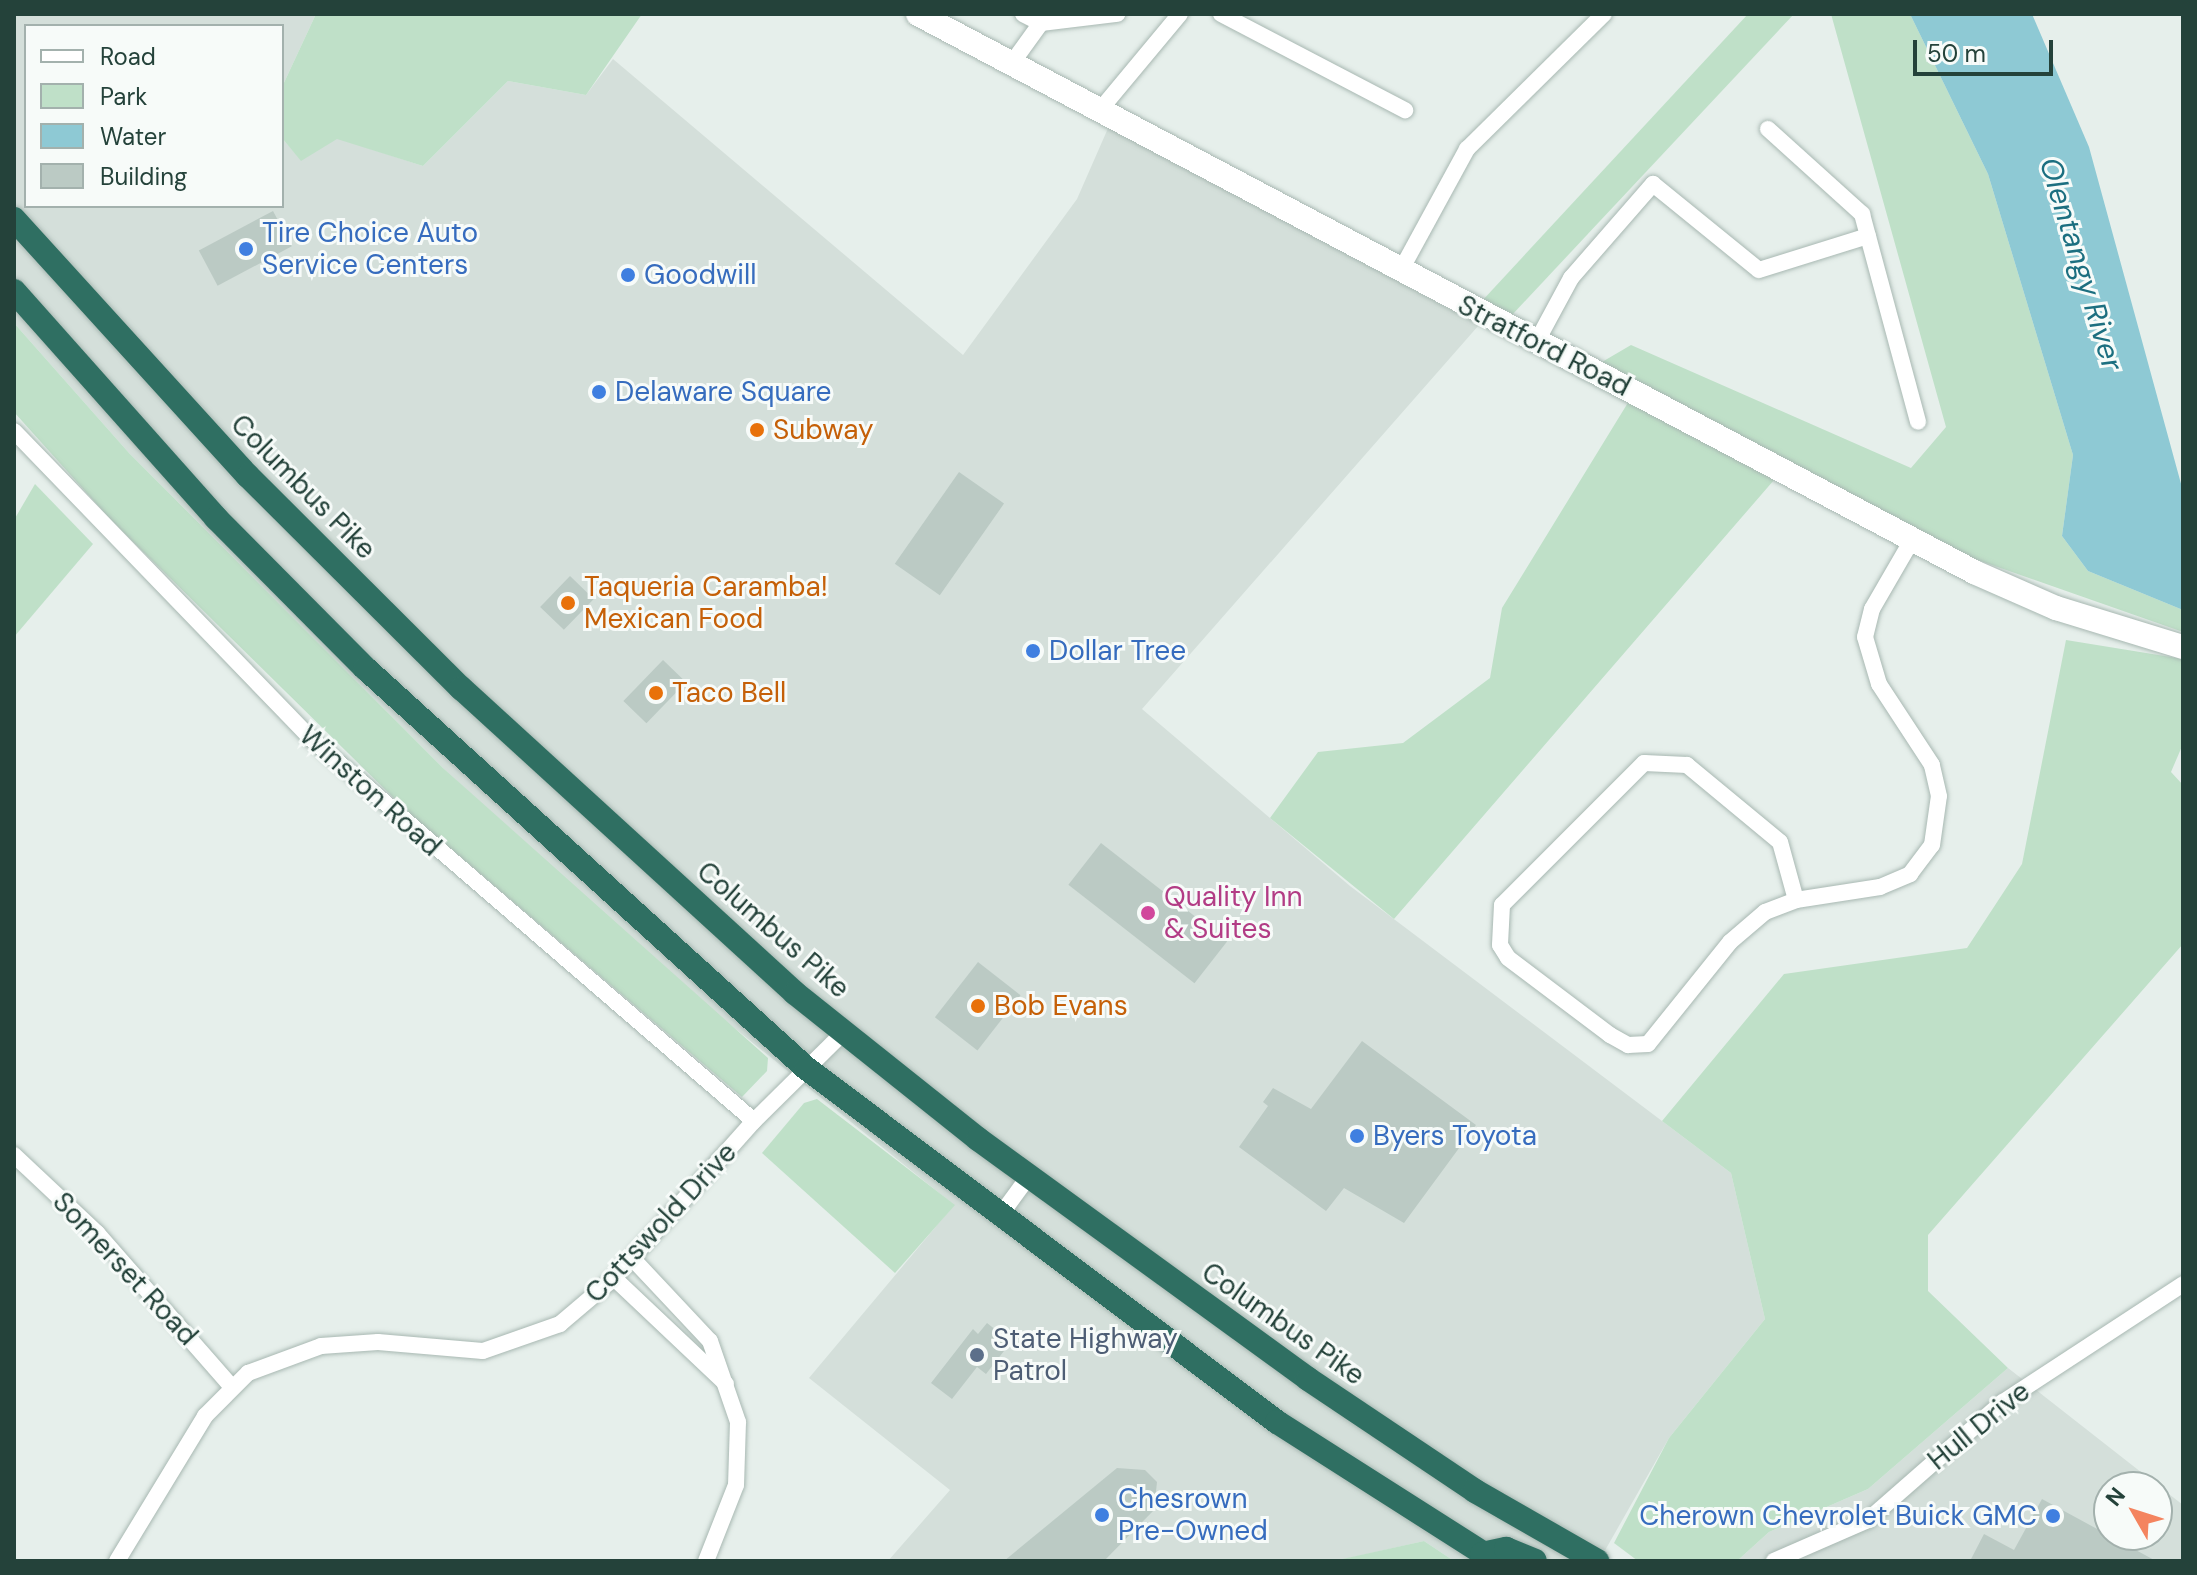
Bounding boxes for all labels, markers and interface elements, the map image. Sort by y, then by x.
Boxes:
legend [24,24,284,208]
scale bar [1917,24,2057,74]
text: 50 m [1927,38,1986,69]
text: Road [100,41,156,72]
text: Park [100,81,147,112]
text: Water [100,121,166,152]
water label: Olentangy River [2032,153,2130,375]
text: Building [100,161,187,192]
place label: Tire Choice Auto Service Centers [262,216,478,282]
marker: Tire Choice Auto Service Centers [237,240,255,258]
place label: Goodwill [644,258,757,292]
marker: Goodwill [619,266,637,284]
street label: Stratford Road [1452,288,1636,404]
place label: Delaware Square [615,375,831,409]
marker: Delaware Square [590,383,608,401]
street label: Columbus Pike [224,408,382,566]
place label: Subway [773,413,874,447]
marker: Subway [748,421,766,439]
place label: Taqueria Caramba! Mexican Food [584,570,828,636]
marker: Taqueria Caramba! Mexican Food [559,594,577,612]
place label: Dollar Tree [1049,634,1186,668]
marker: Dollar Tree [1024,642,1042,660]
place label: Taco Bell [672,676,786,710]
marker: Taco Bell [647,684,665,702]
street label: Winston Road [292,719,448,863]
street label: Columbus Pike [690,855,856,1005]
place label: Quality Inn & Suites [1164,880,1303,946]
marker: Quality Inn & Suites [1139,904,1157,922]
place label: Bob Evans [994,989,1128,1023]
marker: Bob Evans [969,997,987,1015]
place label: Byers Toyota [1373,1119,1537,1153]
marker: Byers Toyota [1348,1127,1366,1145]
street label: Cottswold Drive [578,1136,744,1310]
street label: Somerset Road [45,1185,205,1353]
street label: Columbus Pike [1195,1255,1371,1393]
place label: State Highway Patrol [993,1322,1178,1388]
marker: State Highway Patrol [968,1346,986,1364]
street label: Hull Drive [1921,1375,2037,1477]
north arrow [2093,1471,2173,1551]
text: N [2099,1481,2132,1512]
place label: Chesrown Pre-Owned [1118,1482,1268,1548]
place label: Cherown Chevrolet Buick GMC [1639,1499,2037,1533]
marker: Chesrown Pre-Owned [1093,1506,1111,1524]
marker: Cherown Chevrolet Buick GMC [2044,1507,2062,1525]

